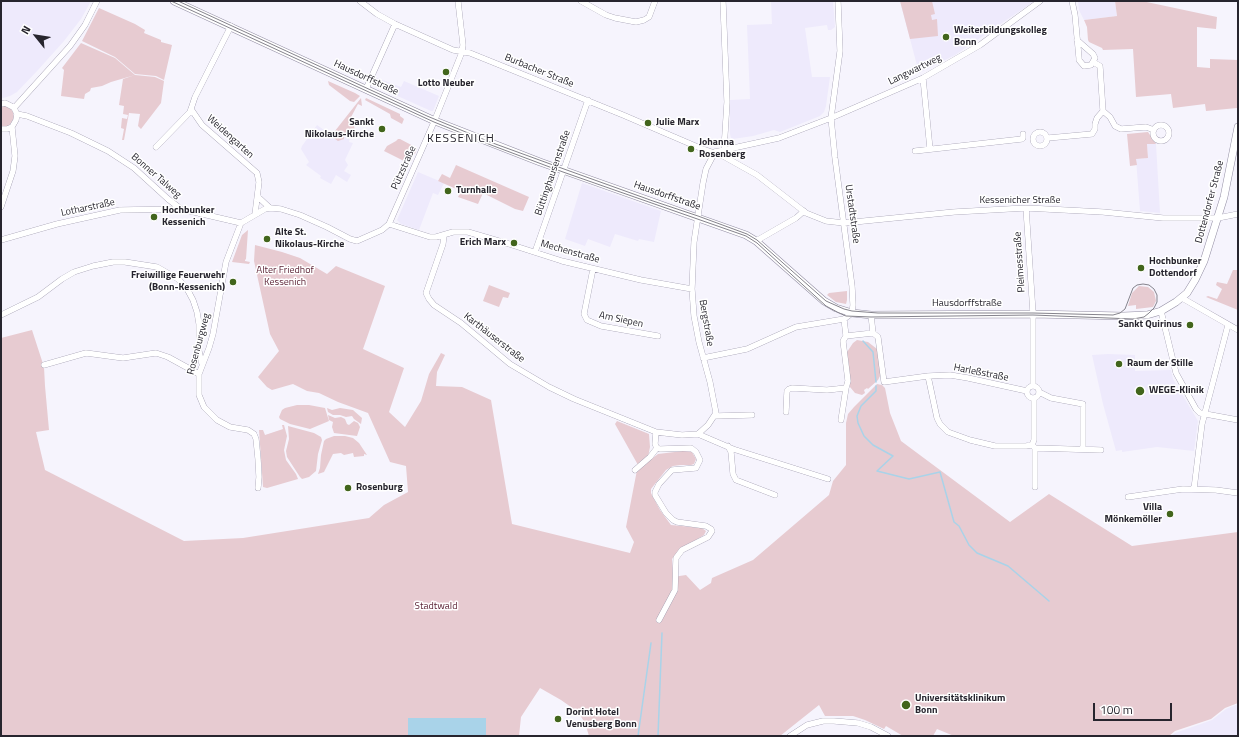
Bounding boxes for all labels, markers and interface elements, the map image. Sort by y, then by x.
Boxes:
north arrow [16,16,56,56]
text: N [17,23,34,37]
place label: Weiterbildungskolleg Bonn [954,25,1047,48]
marker: Weiterbildungskolleg Bonn [941,32,951,42]
street label: Burbacher Straße [503,52,575,90]
street label: Langwartweg [886,52,944,88]
street label: Hausdorffstraße [332,58,400,98]
marker: Lotto Neuber [441,67,451,77]
place label: Lotto Neuber [418,78,474,90]
street label: Weidengarten [204,113,256,161]
place label: Sankt Nikolaus-Kirche [305,117,374,140]
place label: Julie Marx [656,117,699,129]
marker: Julie Marx [643,118,653,128]
marker: Sankt Nikolaus-Kirche [377,124,387,134]
street label: Büttinghausenstraße [533,129,573,217]
district label: KESSENICH [427,132,495,146]
place label: Johanna Rosenberg [699,137,745,160]
street label: Pützstraße [389,144,419,192]
marker: Johanna Rosenberg [686,144,696,154]
street label: Bonner Talweg [129,151,183,201]
street label: Dottendorfer Straße [1193,159,1227,245]
street label: Hausdorffstraße [632,179,702,213]
street label: Urstadtstraße [842,184,862,244]
place label: Turnhalle [456,185,497,197]
marker: Turnhalle [443,186,453,196]
street label: Kessenicher Straße [979,195,1061,207]
street label: Lotharstraße [60,196,116,220]
place label: Hochbunker Kessenich [162,205,214,228]
marker: Hochbunker Kessenich [149,212,159,222]
place label: Alte St. Nikolaus-Kirche [275,227,344,250]
street label: Pleimesstraße [1012,231,1028,293]
marker: Alte St. Nikolaus-Kirche [262,234,272,244]
place label: Erich Marx [460,237,506,249]
marker: Erich Marx [509,238,519,248]
street label: Mechenstraße [539,238,601,266]
place label: Hochbunker Dottendorf [1149,256,1201,280]
marker: Hochbunker Dottendorf [1136,263,1146,273]
park label: Alter Friedhof Kessenich [256,265,314,288]
place label: Freiwillige Feuerwehr (Bonn-Kessenich) [131,270,225,294]
marker: Freiwillige Feuerwehr (Bonn-Kessenich) [228,277,238,287]
street label: Hausdorffstraße [932,298,1002,310]
street label: Bergstraße [696,299,716,347]
street label: Am Siepen [598,309,644,331]
street label: Karthäuserstraße [461,311,527,365]
street label: Rosenburgweg [185,312,213,376]
place label: Sankt Quirinus [1118,319,1182,331]
marker: Sankt Quirinus [1185,320,1195,330]
place label: Raum der Stille [1127,358,1193,370]
marker: Raum der Stille [1114,359,1124,369]
street label: Harleßstraße [952,362,1010,384]
marker: WEGE-Klinik [1134,385,1146,397]
place label: WEGE-Klinik [1149,385,1204,397]
place label: Rosenburg [356,482,403,494]
marker: Rosenburg [343,483,353,493]
place label: Villa Mönkemöller [1105,502,1162,526]
marker: Villa Mönkemöller [1165,509,1175,519]
park label: Stadtwald [415,601,457,613]
place label: Universitätsklinikum Bonn [915,693,1005,716]
scale bar [1095,695,1174,721]
marker: Universitätsklinikum Bonn [900,699,912,711]
text: 100 m [1100,700,1133,719]
place label: Dorint Hotel Venusberg Bonn [566,707,637,730]
marker: Dorint Hotel Venusberg Bonn [553,714,563,724]

